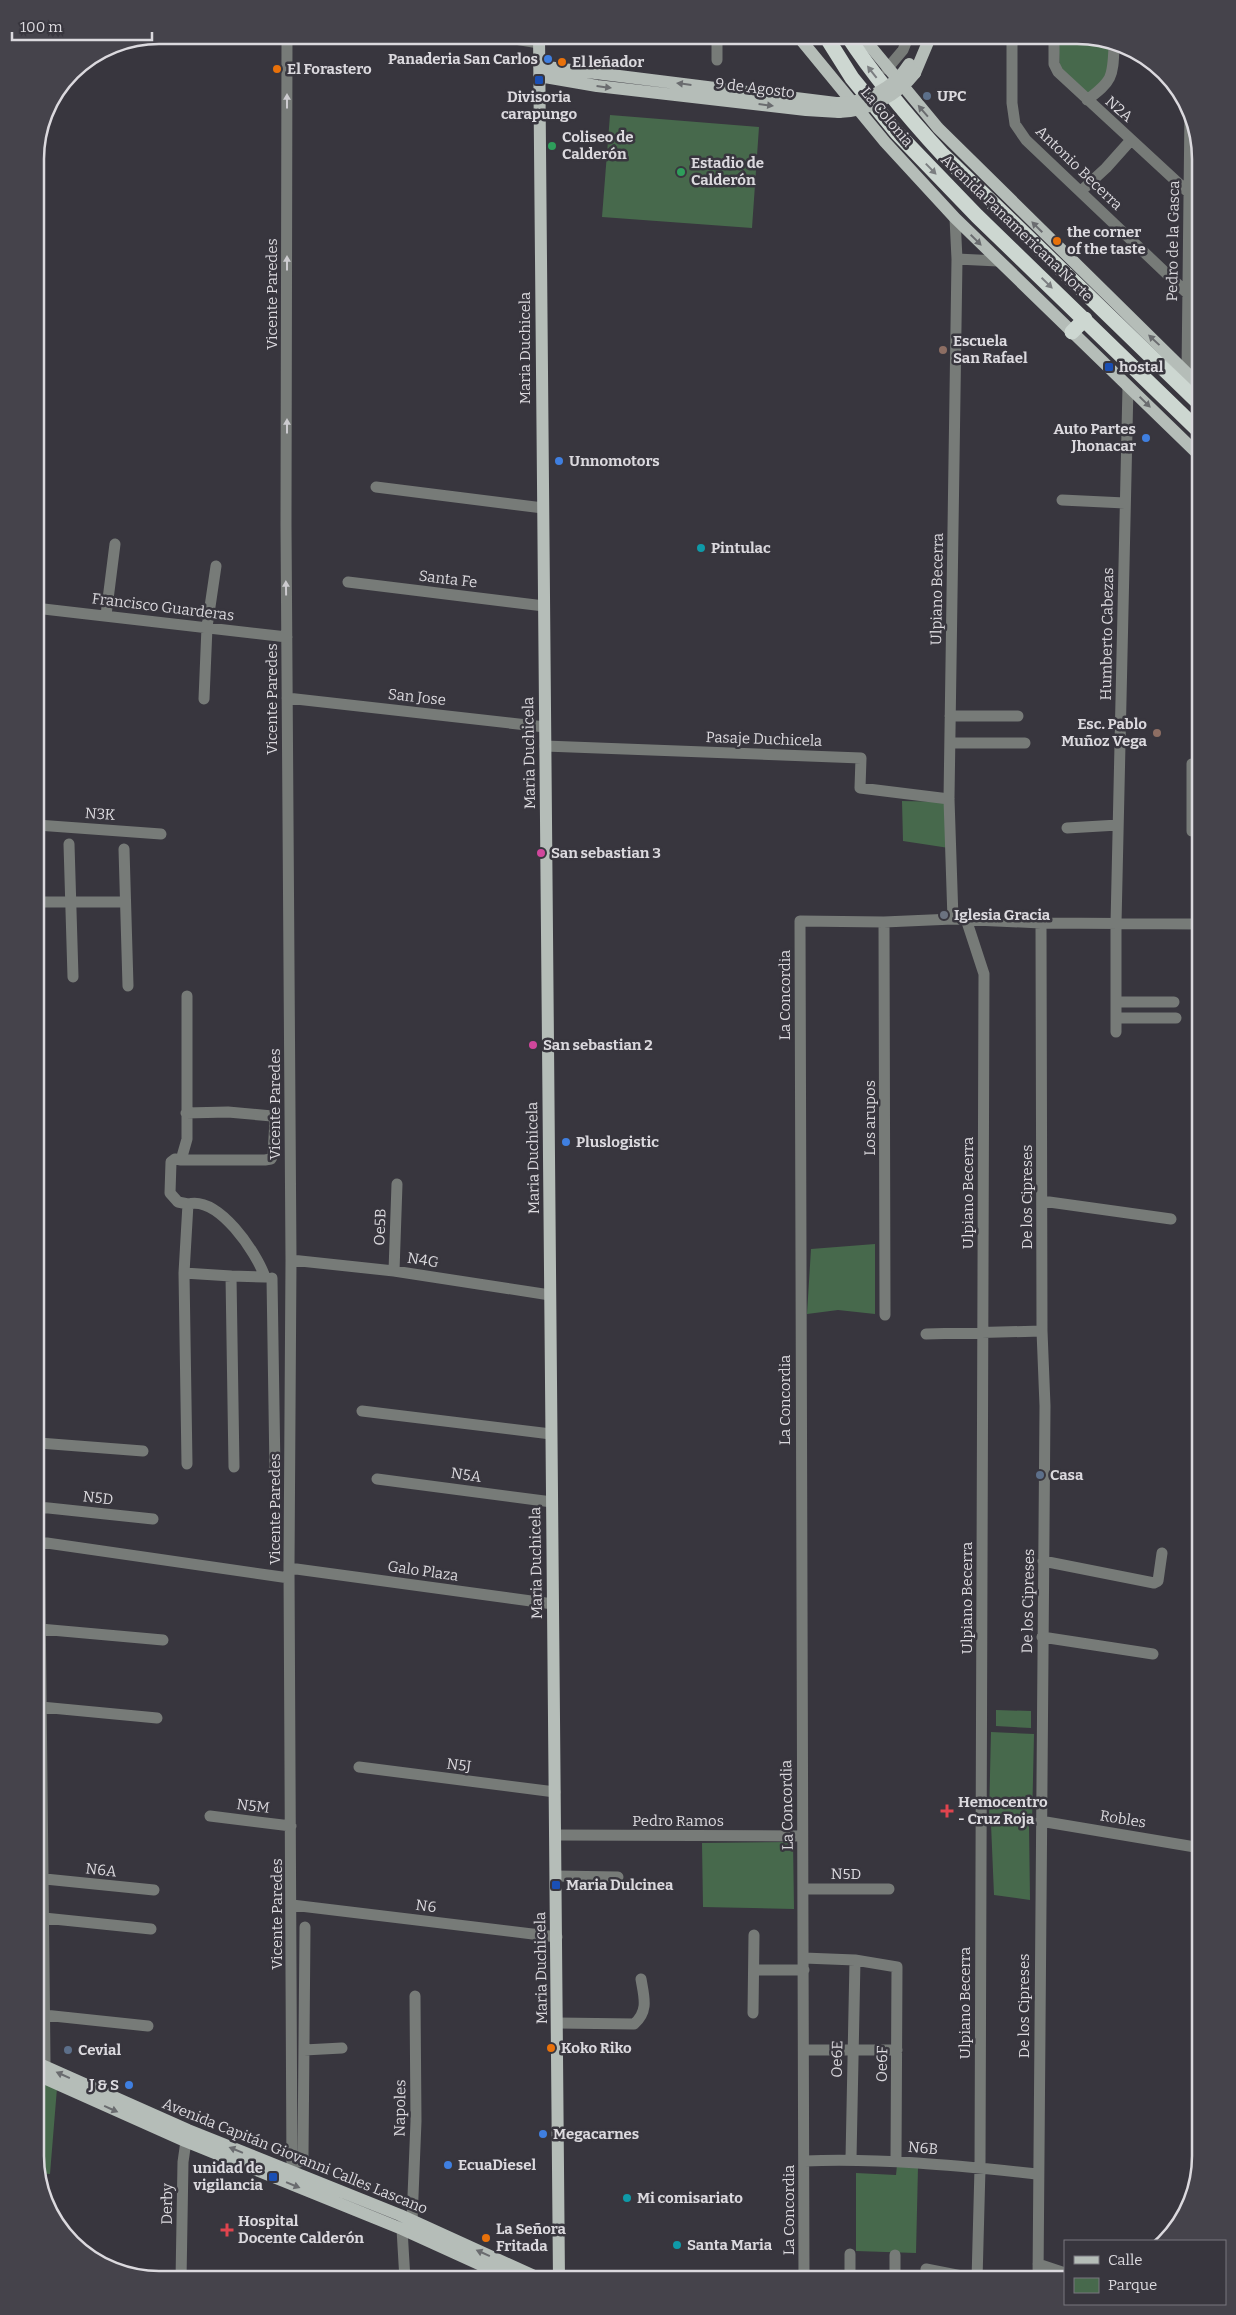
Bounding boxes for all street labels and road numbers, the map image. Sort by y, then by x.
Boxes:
street label: 9 de Agosto [714,74,796,102]
street label: La Colonia [857,84,917,150]
street label: N2A [1102,92,1137,126]
street label: Antonio Becerra [1032,122,1126,214]
street label: Avenida Panamericana Norte [937,151,1097,305]
street label: Pedro de la Gasca [1163,180,1183,302]
street label: Vicente Paredes [263,238,281,350]
street label: Maria Duchicela [516,292,534,404]
street label: Ulpiano Becerra [927,533,947,645]
street label: Santa Fe [418,566,478,592]
street label: Humberto Cabezas [1097,567,1117,701]
street label: Francisco Guarderas [91,589,235,625]
street label: Vicente Paredes [263,643,281,755]
street label: San Jose [387,685,447,709]
street label: Maria Duchicela [519,697,539,809]
street label: Pasaje Duchicela [705,728,823,750]
street label: N3K [84,804,116,824]
street label: La Concordia [776,950,794,1040]
street label: Vicente Paredes [266,1048,284,1160]
street label: Los arupos [861,1080,879,1156]
street label: Maria Duchicela [523,1102,543,1214]
street label: Ulpiano Becerra [959,1137,977,1249]
street label: De los Cipreses [1018,1145,1036,1249]
street label: Oe5B [370,1208,390,1246]
street label: N4G [406,1249,440,1271]
street label: La Concordia [776,1355,794,1445]
street label: Vicente Paredes [266,1453,284,1565]
street label: N5A [450,1464,483,1486]
street label: N5D [82,1487,114,1509]
street label: Maria Duchicela [526,1507,546,1619]
street label: Ulpiano Becerra [958,1542,976,1654]
street label: De los Cipreses [1018,1549,1038,1653]
street label: Galo Plaza [386,1557,460,1585]
street label: N5J [446,1755,472,1775]
street label: La Concordia [777,1760,797,1850]
street label: N5M [235,1795,271,1817]
street label: Robles [1099,1806,1147,1832]
street label: Pedro Ramos [632,1812,724,1830]
street label: Vicente Paredes [268,1858,286,1970]
street label: N6A [84,1859,118,1881]
street label: N5D [831,1865,861,1883]
street label: N6 [415,1896,438,1916]
street label: Maria Duchicela [531,1912,551,2024]
street label: Ulpiano Becerra [956,1947,974,2059]
street label: De los Cipreses [1015,1954,1033,2058]
street label: Oe6E [828,2040,846,2078]
street label: Oe6F [873,2045,891,2082]
street label: Napoles [391,2079,409,2137]
street label: Avenida Capitán Giovanni Calles Lascano [160,2094,430,2218]
street label: N6B [907,2138,939,2158]
street label: La Concordia [780,2165,798,2255]
street label: Derby [158,2183,176,2225]

